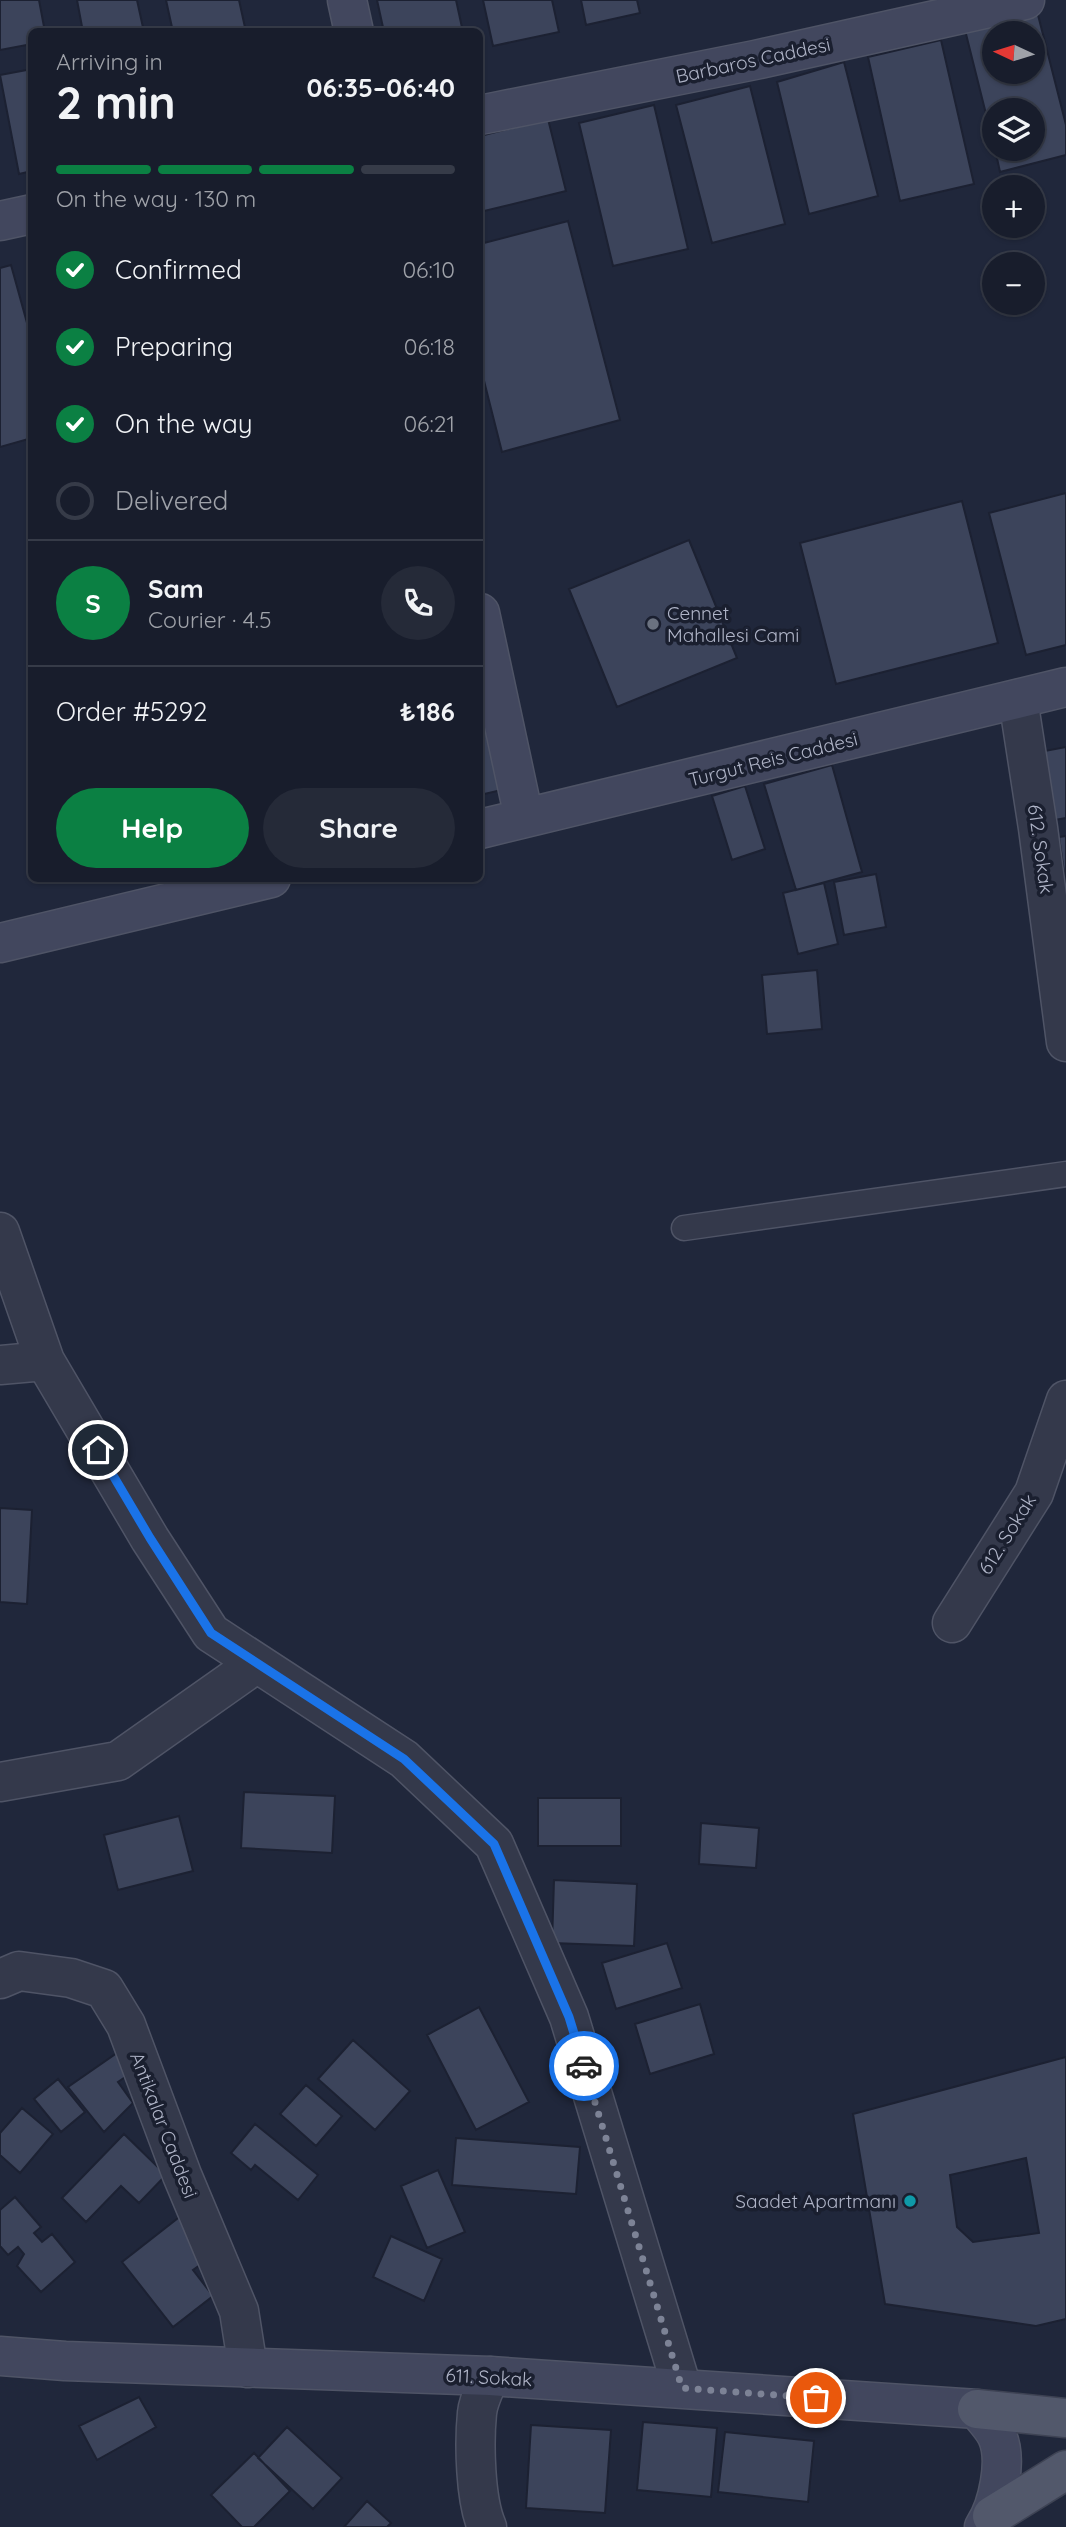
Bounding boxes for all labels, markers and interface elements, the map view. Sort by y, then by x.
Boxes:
north arrow [982,21,1045,84]
map controls [982,21,1045,315]
street label: Barbaros Caddesi [674,32,832,88]
text: Arriving in [56,47,163,76]
text: 06:35–06:40 [307,71,455,104]
text: 2 min [56,73,176,131]
button: layers [982,98,1045,161]
button: + [982,175,1045,238]
text: On the way · 130 m [56,184,256,213]
icon: check [56,251,94,289]
button: − [982,252,1045,315]
text: Confirmed [115,253,242,286]
text: 06:10 [402,255,455,284]
icon: check [56,328,94,366]
text: Preparing [115,330,233,363]
text: 06:18 [404,332,455,361]
icon: check [56,405,94,443]
text: On the way [115,407,253,440]
text: 06:21 [403,409,455,438]
text: Delivered [115,484,228,517]
button: phone [381,566,455,640]
text: Sam [148,572,204,605]
text: S [85,587,101,620]
place label: Cennet Mahallesi Cami [667,601,799,647]
text: Courier · 4.5 [148,605,272,634]
marker: Cennet Mahallesi Cami [645,616,661,632]
text: Order #5292 [56,695,207,728]
text: ₺186 [400,695,455,728]
street label: Turgut Reis Caddesi [686,726,860,792]
button: Help [56,788,249,868]
button: Share [263,788,455,868]
street label: 612. Sokak [1023,803,1059,895]
pin [68,1420,128,1480]
icon: home [79,1431,117,1469]
street label: 612. Sokak [973,1489,1041,1579]
courier [549,2031,619,2101]
icon: car [565,2047,603,2085]
street label: Antikalar Caddesi [125,2049,203,2201]
place label: Saadet Apartmanı [735,2189,896,2213]
marker: Saadet Apartmanı [902,2193,918,2209]
street label: 611. Sokak [445,2363,533,2391]
pin [786,2368,846,2428]
icon: bag [797,2379,835,2417]

